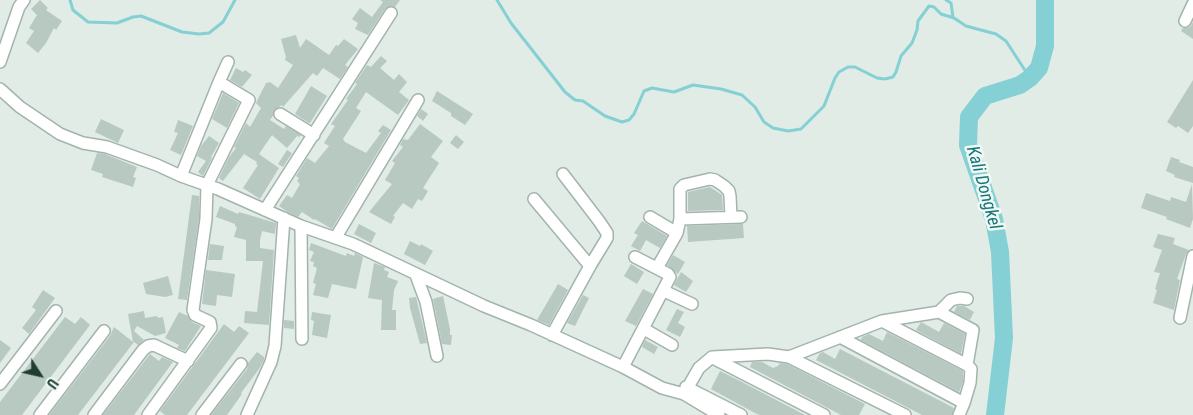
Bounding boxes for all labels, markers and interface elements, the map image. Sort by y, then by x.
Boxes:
water label: Kali Dongkel [961,144,1005,232]
north arrow [15,350,65,400]
text: U [43,376,61,391]

